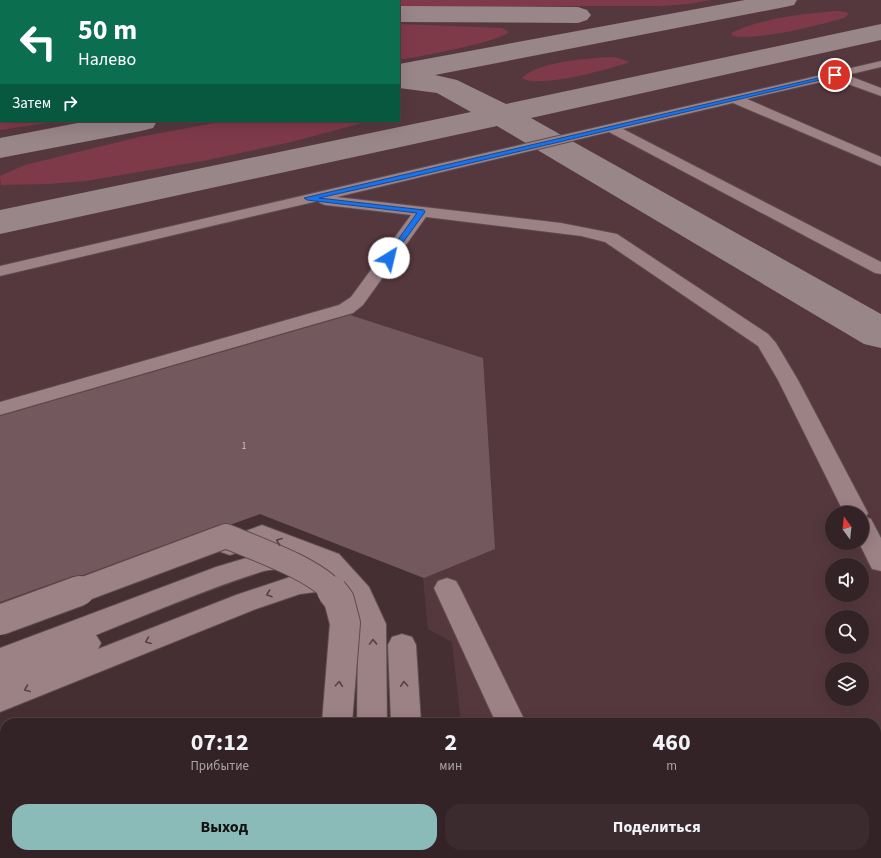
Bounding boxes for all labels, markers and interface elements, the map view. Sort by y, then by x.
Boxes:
text: 50 m [78,10,137,50]
icon: left [12,16,64,68]
text: Налево [78,47,136,72]
pin [818,58,852,92]
icon: arrive [824,64,846,86]
icon: right [59,92,81,114]
text: Затем [12,93,51,114]
position arrow [368,237,410,279]
house number: 1 [242,440,246,453]
north arrow [825,506,869,550]
map controls [825,506,869,706]
one-way arrow [276,538,284,546]
button: sound [825,558,869,602]
one-way arrow [265,589,272,598]
button: search [825,610,869,654]
one-way arrow [144,636,152,644]
one-way arrow [369,639,377,645]
button: layers [825,662,869,706]
one-way arrow [335,681,344,687]
one-way arrow [400,681,409,687]
one-way arrow [23,684,31,692]
text: 07:12 [191,725,249,760]
text: 2 [444,725,457,760]
text: 460 [653,725,691,760]
text: Прибытие [190,757,249,775]
text: мин [439,757,462,775]
text: m [666,757,677,775]
button: Выход [12,804,437,850]
button: Поделиться [445,804,869,850]

